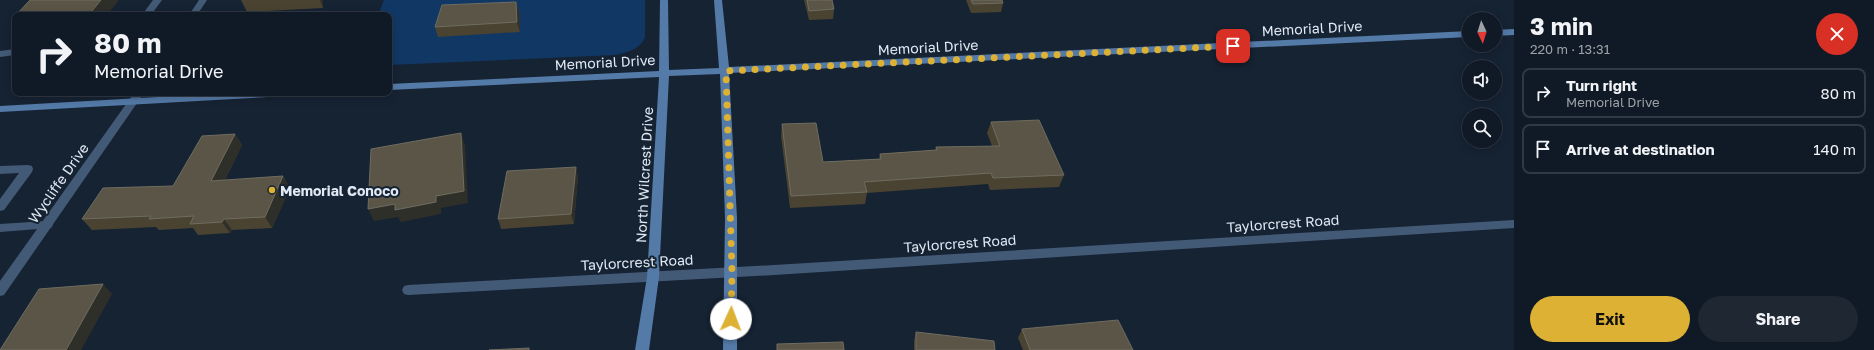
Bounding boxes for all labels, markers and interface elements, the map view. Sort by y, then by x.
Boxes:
text: 3 min [1530,11,1593,40]
north arrow [1462,12,1502,52]
map controls [1462,12,1502,148]
button: close [1816,13,1858,55]
street label: Memorial Drive [1261,17,1363,39]
text: 80 m [94,26,162,59]
icon: right [28,28,80,80]
pin [1216,29,1250,63]
icon: arrive [1222,35,1244,57]
street label: Memorial Drive [877,36,979,58]
text: 220 m · 13:31 [1530,41,1610,57]
street label: Memorial Drive [554,51,656,73]
text: Memorial Drive [94,60,224,82]
button: sound [1462,60,1502,100]
text: Turn right [1566,76,1637,94]
icon: right [1532,82,1554,104]
text: 80 m [1821,84,1856,102]
text: Memorial Drive [1566,94,1660,110]
street label: North Wilcrest Drive [632,106,656,244]
button: search [1462,108,1502,148]
icon: arrive [1532,138,1554,160]
street label: Wycliffe Drive [24,140,92,226]
text: Arrive at destination [1566,140,1715,158]
text: 140 m [1813,140,1856,158]
place label: Memorial Conoco [280,182,399,199]
marker: Memorial Conoco [267,185,277,195]
street label: Taylorcrest Road [1226,211,1340,235]
street label: Taylorcrest Road [903,231,1017,255]
street label: Taylorcrest Road [580,251,694,273]
button: Exit [1530,296,1690,342]
button: Share [1698,296,1858,342]
position arrow [710,298,752,340]

